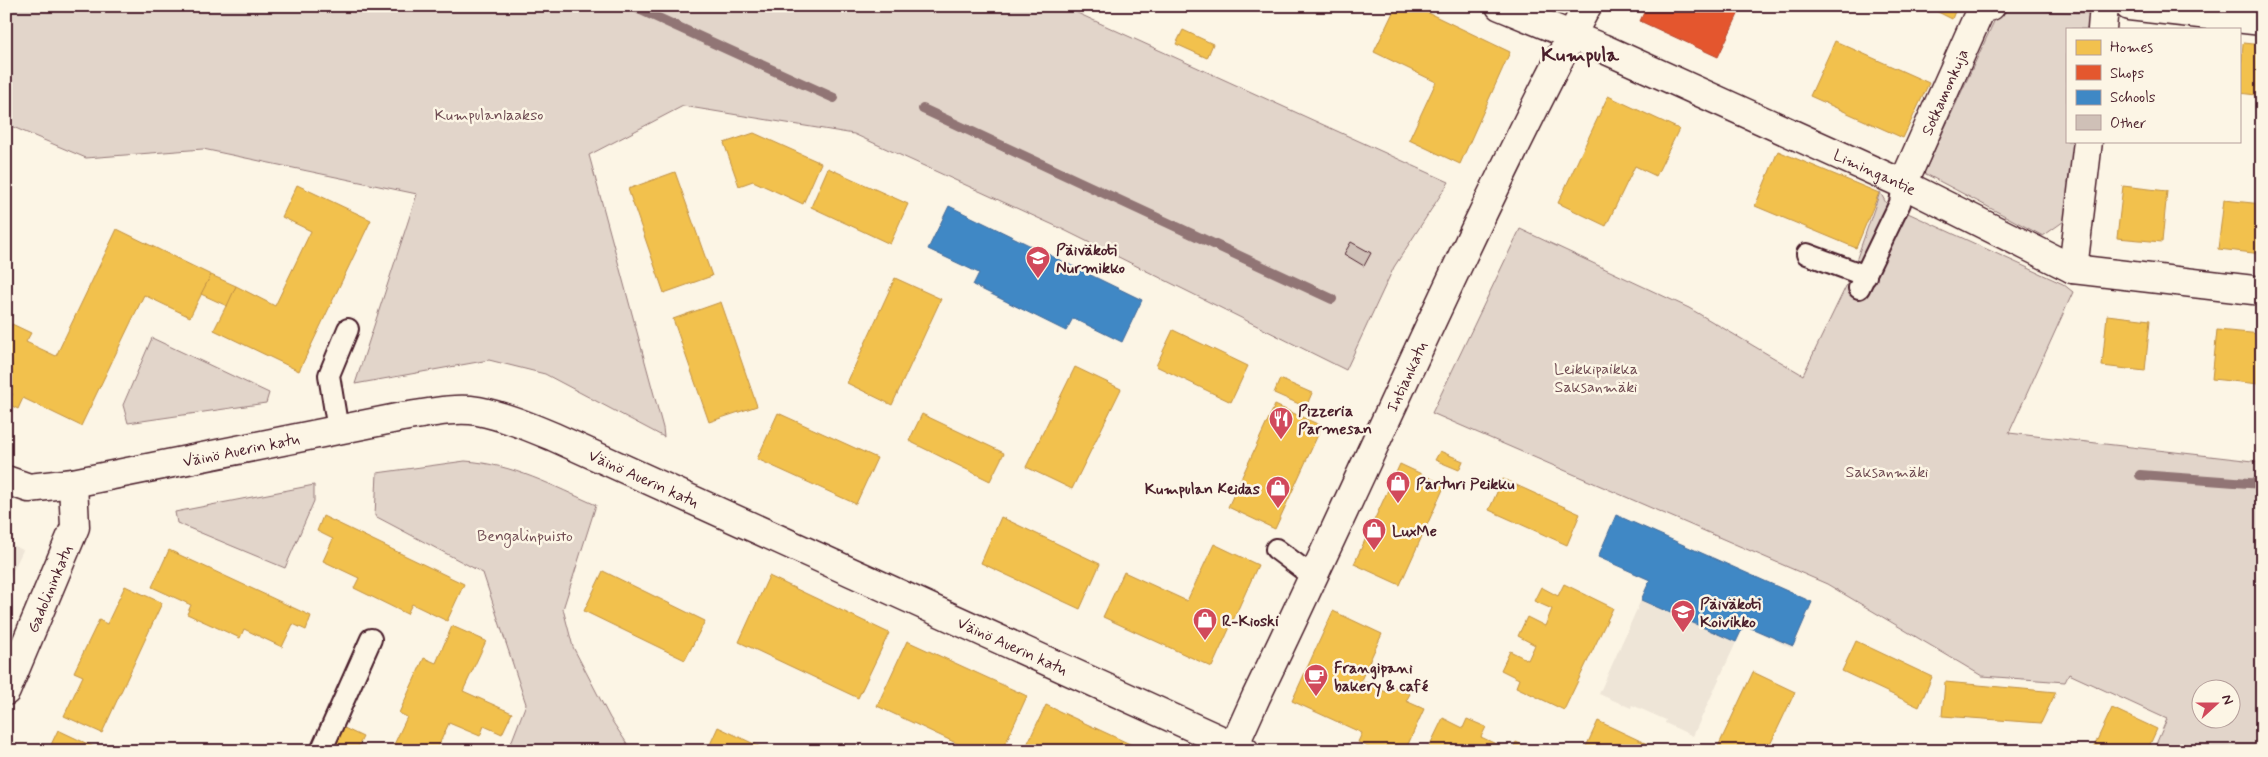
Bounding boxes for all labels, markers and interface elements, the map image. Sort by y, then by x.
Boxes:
legend [2066,28,2240,142]
text: Homes [2110,38,2153,58]
district label: Kumpula [1541,41,1620,69]
street label: Sotkamonkuja [1917,46,1974,139]
text: Shops [2110,64,2145,84]
text: Schools [2110,88,2156,108]
park label: Kumpulanlaakso [435,105,543,126]
text: Other [2110,114,2146,134]
street label: Limingantie [1830,145,1919,201]
place label: Päiväkoti Nurmikko [1056,240,1125,279]
school or university icon: Päiväkoti Nurmikko [1025,245,1051,279]
street label: Intiankatu [1382,338,1433,416]
park label: Leikkipaikka Saksanmäki [1554,359,1638,398]
place label: Pizzeria Parmesan [1298,401,1372,440]
restaurant icon: Pizzeria Parmesan [1268,406,1294,440]
street label: Väinö Auerin katu [181,429,302,473]
street label: Väinö Auerin katu [585,445,702,514]
park label: Saksanmäki [1846,462,1929,483]
shop icon: Parturi Peikku [1385,470,1411,504]
place label: Parturi Peikku [1416,474,1515,495]
shop icon: Kumpulan Keidas [1265,475,1291,509]
place label: Kumpulan Keidas [1145,479,1260,500]
shop icon: LuxMe [1361,517,1387,551]
place label: LuxMe [1392,521,1437,542]
park label: Bengalinpuisto [477,526,573,548]
street label: Gadolininkatu [23,542,78,636]
place label: Päiväkoti Koivikko [1700,594,1761,633]
school or university icon: Päiväkoti Koivikko [1670,599,1696,633]
shop icon: R-Kioski [1192,607,1218,641]
place label: R-Kioski [1222,611,1279,632]
street label: Väinö Auerin katu [954,613,1071,681]
place label: Frangipani bakery & café [1334,658,1429,697]
cafe icon: Frangipani bakery & café [1303,663,1329,697]
north arrow [2190,680,2240,730]
text: N [2217,692,2237,707]

